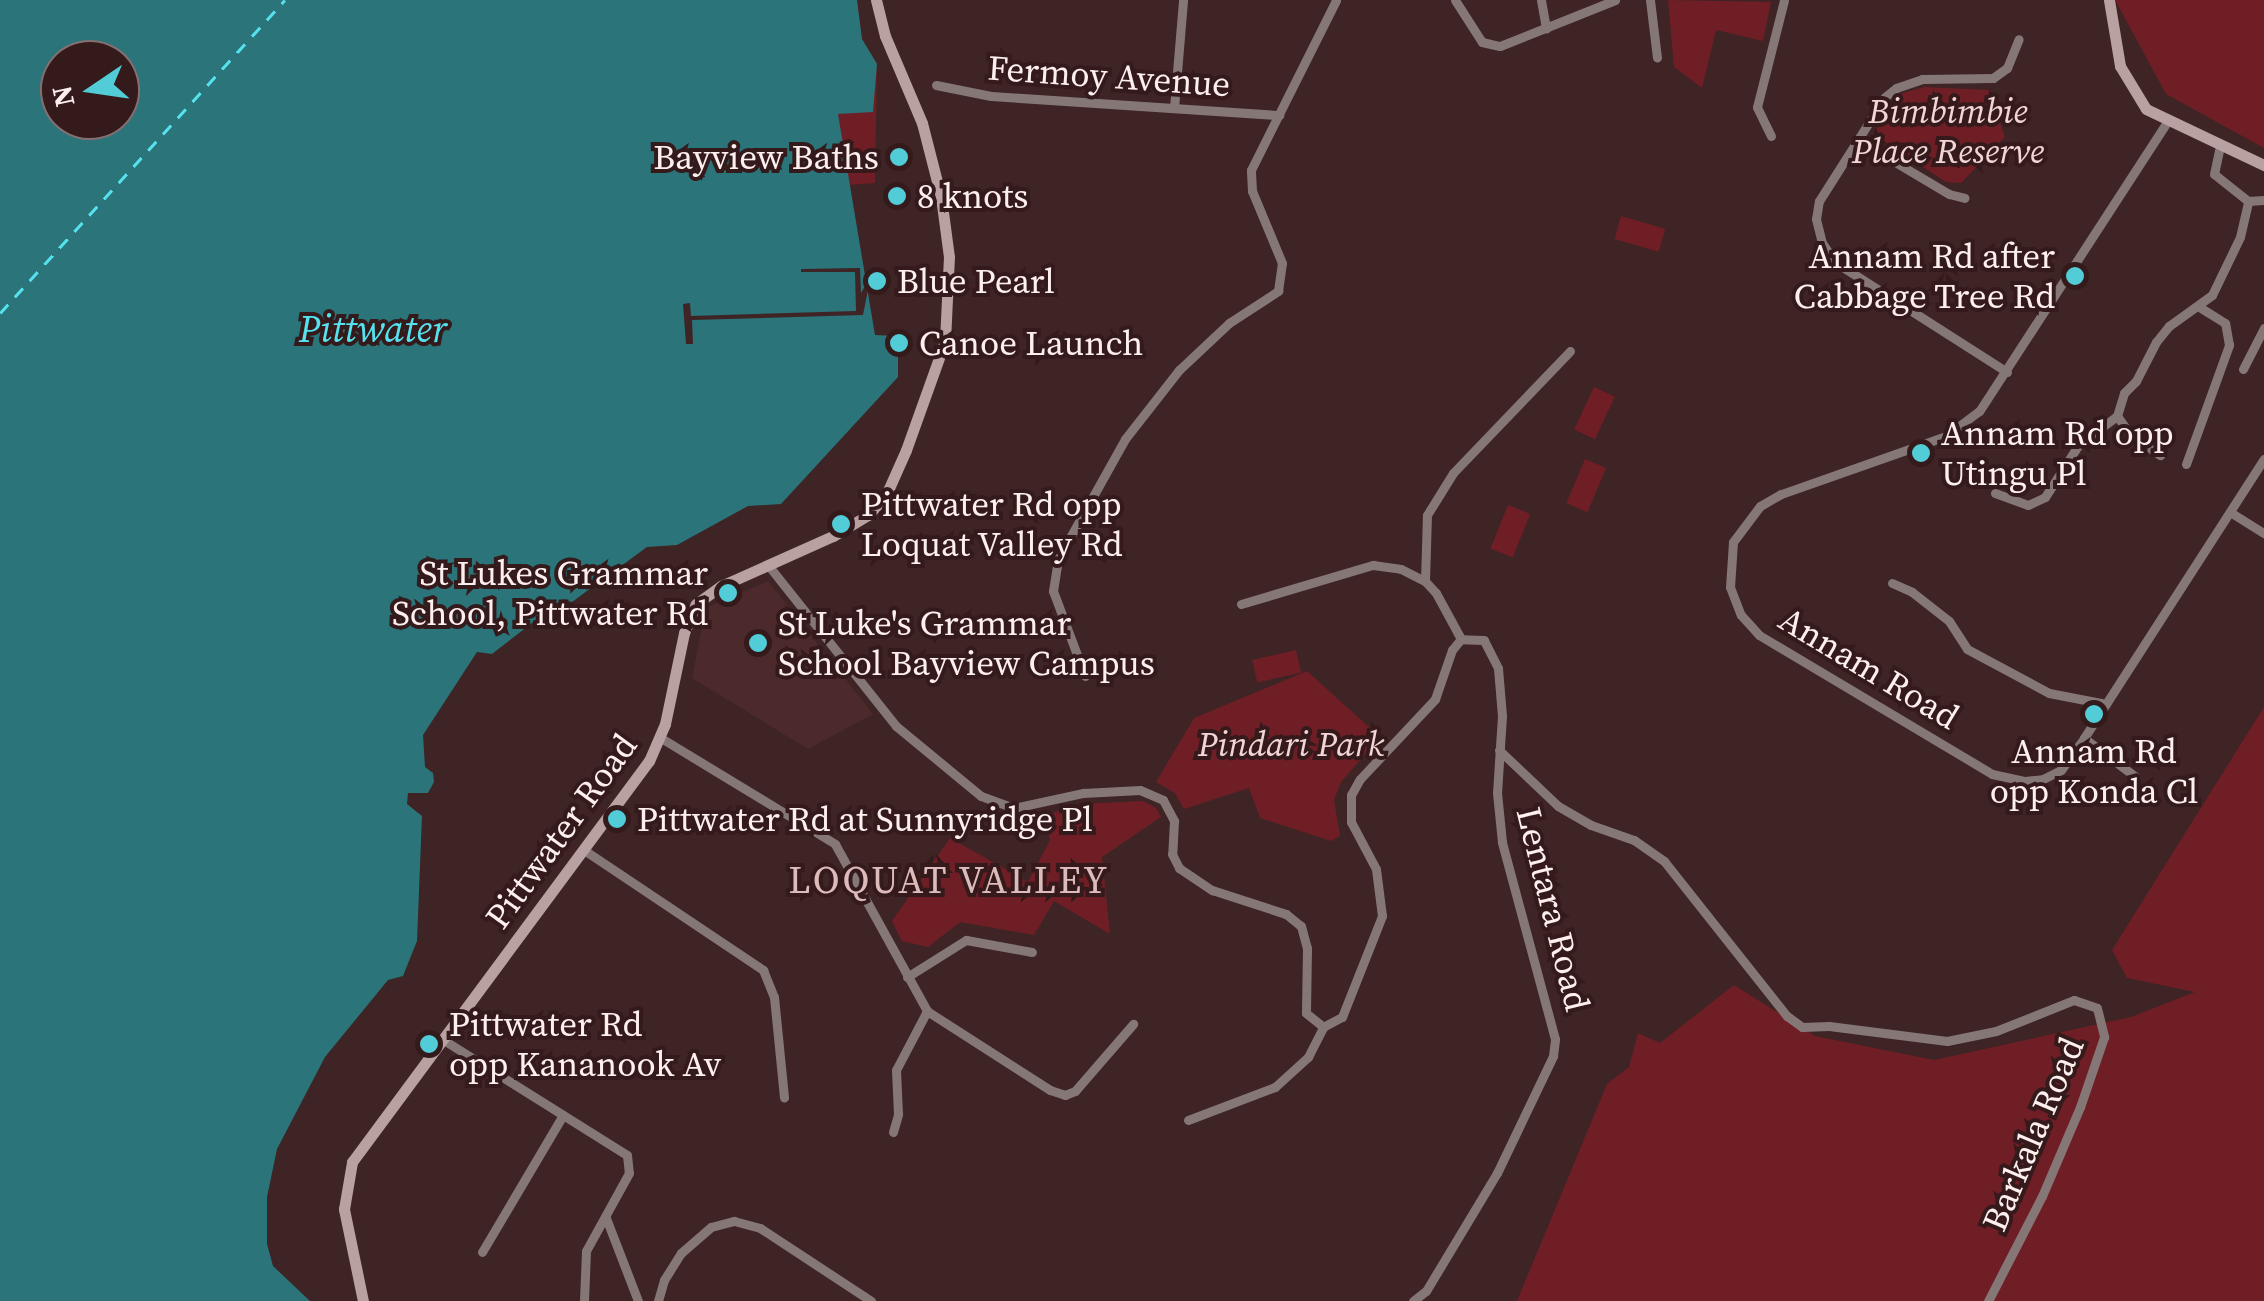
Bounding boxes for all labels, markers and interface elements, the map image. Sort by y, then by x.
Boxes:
north arrow [40,40,140,140]
street label: Fermoy Avenue [986,47,1232,105]
text: N [42,82,84,111]
park label: Bimbimbie Place Reserve [1852,90,2044,172]
place label: Bayview Baths [653,136,879,178]
marker: Bayview Baths [888,146,910,168]
place label: 8 knots [917,175,1028,217]
marker: 8 knots [886,185,908,207]
place label: Annam Rd after Cabbage Tree Rd [1793,235,2055,317]
place label: Blue Pearl [897,260,1055,302]
marker: Annam Rd after Cabbage Tree Rd [2064,265,2086,287]
marker: Blue Pearl [866,270,888,292]
water label: Pittwater [299,307,447,353]
place label: Canoe Launch [919,322,1143,364]
marker: Canoe Launch [888,332,910,354]
place label: Annam Rd opp Utingu Pl [1941,412,2174,494]
marker: Annam Rd opp Utingu Pl [1910,442,1932,464]
place label: Pittwater Rd opp Loquat Valley Rd [861,483,1124,565]
marker: Pittwater Rd opp Loquat Valley Rd [830,513,852,535]
place label: St Lukes Grammar School, Pittwater Rd [392,552,708,634]
marker: St Lukes Grammar School, Pittwater Rd [717,582,739,604]
street label: Annam Road [1771,598,1967,738]
place label: St Luke's Grammar School Bayview Campus [778,602,1155,684]
marker: St Luke's Grammar School Bayview Campus [747,632,769,654]
marker: Annam Rd opp Konda Cl [2083,703,2105,725]
park label: Pindari Park [1198,723,1384,765]
street label: Pittwater Road [476,725,646,937]
place label: Annam Rd opp Konda Cl [1990,730,2198,812]
place label: Pittwater Rd at Sunnyridge Pl [637,798,1093,840]
street label: Lentara Road [1507,803,1599,1015]
marker: Pittwater Rd at Sunnyridge Pl [606,808,628,830]
district label: LOQUAT VALLEY [787,858,1111,904]
place label: Pittwater Rd opp Kananook Av [449,1003,721,1085]
street label: Barkala Road [1973,1031,2093,1237]
marker: Pittwater Rd opp Kananook Av [418,1033,440,1055]

